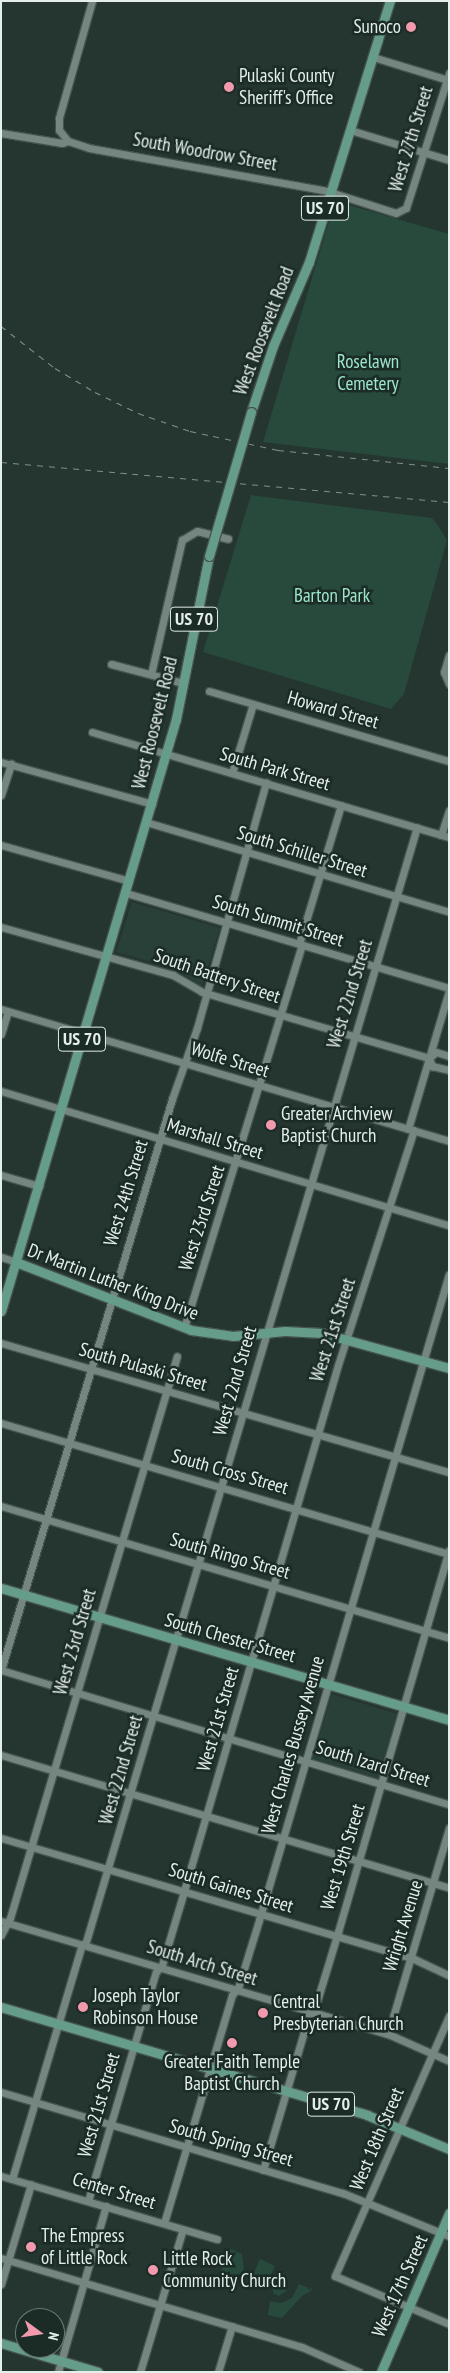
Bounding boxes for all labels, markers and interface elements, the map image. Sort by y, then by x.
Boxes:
place label: Sunoco [353,16,401,38]
marker: Sunoco [405,21,417,33]
place label: Pulaski County Sheriff's Office [239,65,334,109]
marker: Pulaski County Sheriff's Office [223,81,235,93]
street label: West 27th Street [384,83,438,195]
street label: South Woodrow Street [131,128,279,176]
road number: US 70 [300,192,350,224]
street label: West Roosevelt Road [229,264,299,398]
park label: Roselawn Cemetery [337,351,399,395]
park label: Barton Park [294,585,370,607]
road number: US 70 [169,604,219,634]
street label: West Roosevelt Road [128,654,182,792]
street label: Howard Street [285,686,381,734]
street label: South Park Street [217,742,333,796]
street label: South Schiller Street [234,821,370,883]
street label: South Summit Street [210,890,346,952]
street label: West 22nd Street [323,937,377,1051]
street label: South Battery Street [151,944,283,1008]
road number: US 70 [57,1024,107,1054]
street label: Wolfe Street [188,1037,272,1083]
place label: Greater Archview Baptist Church [281,1103,393,1147]
street label: Marshall Street [164,1114,266,1164]
marker: Greater Archview Baptist Church [265,1119,277,1131]
street label: West 24th Street [99,1137,153,1249]
street label: West 23rd Street [174,1162,230,1274]
street label: Dr Martin Luther King Drive [24,1239,202,1325]
street label: West 21st Street [306,1275,360,1385]
street label: West 22nd Street [209,1324,261,1438]
street label: South Pulaski Street [77,1338,209,1396]
street label: South Cross Street [169,1444,291,1500]
street label: South Ringo Street [167,1528,293,1584]
street label: West 23rd Street [49,1586,101,1698]
street label: South Chester Street [162,1608,298,1668]
street label: West Charles Bussey Avenue [257,1653,329,1837]
street label: West 21st Street [192,1664,244,1774]
street label: West 22nd Street [95,1713,147,1827]
street label: South Izard Street [313,1736,433,1792]
street label: West 19th Street [316,1801,370,1913]
street label: South Gaines Street [166,1858,296,1918]
street label: Wright Avenue [378,1877,428,1975]
street label: South Arch Street [144,1935,260,1991]
place label: Joseph Taylor Robinson House [93,1985,198,2029]
place label: Central Presbyterian Church [273,1991,404,2035]
marker: Joseph Taylor Robinson House [77,2001,89,2013]
marker: Central Presbyterian Church [257,2007,269,2019]
marker: Greater Faith Temple Baptist Church [226,2037,238,2049]
street label: West 21st Street [73,2050,125,2160]
place label: Greater Faith Temple Baptist Church [164,2051,300,2095]
street label: West 18th Street [345,2084,409,2194]
road number: US 70 [306,2088,356,2120]
street label: South Spring Street [166,2114,296,2172]
street label: Center Street [70,2168,158,2214]
place label: The Empress of Little Rock [41,2225,127,2269]
street label: West 17th Street [367,2231,433,2341]
marker: The Empress of Little Rock [25,2241,37,2253]
place label: Little Rock Community Church [163,2248,287,2292]
marker: Little Rock Community Church [147,2264,159,2276]
north arrow [15,2308,65,2358]
text: N [44,2331,63,2342]

